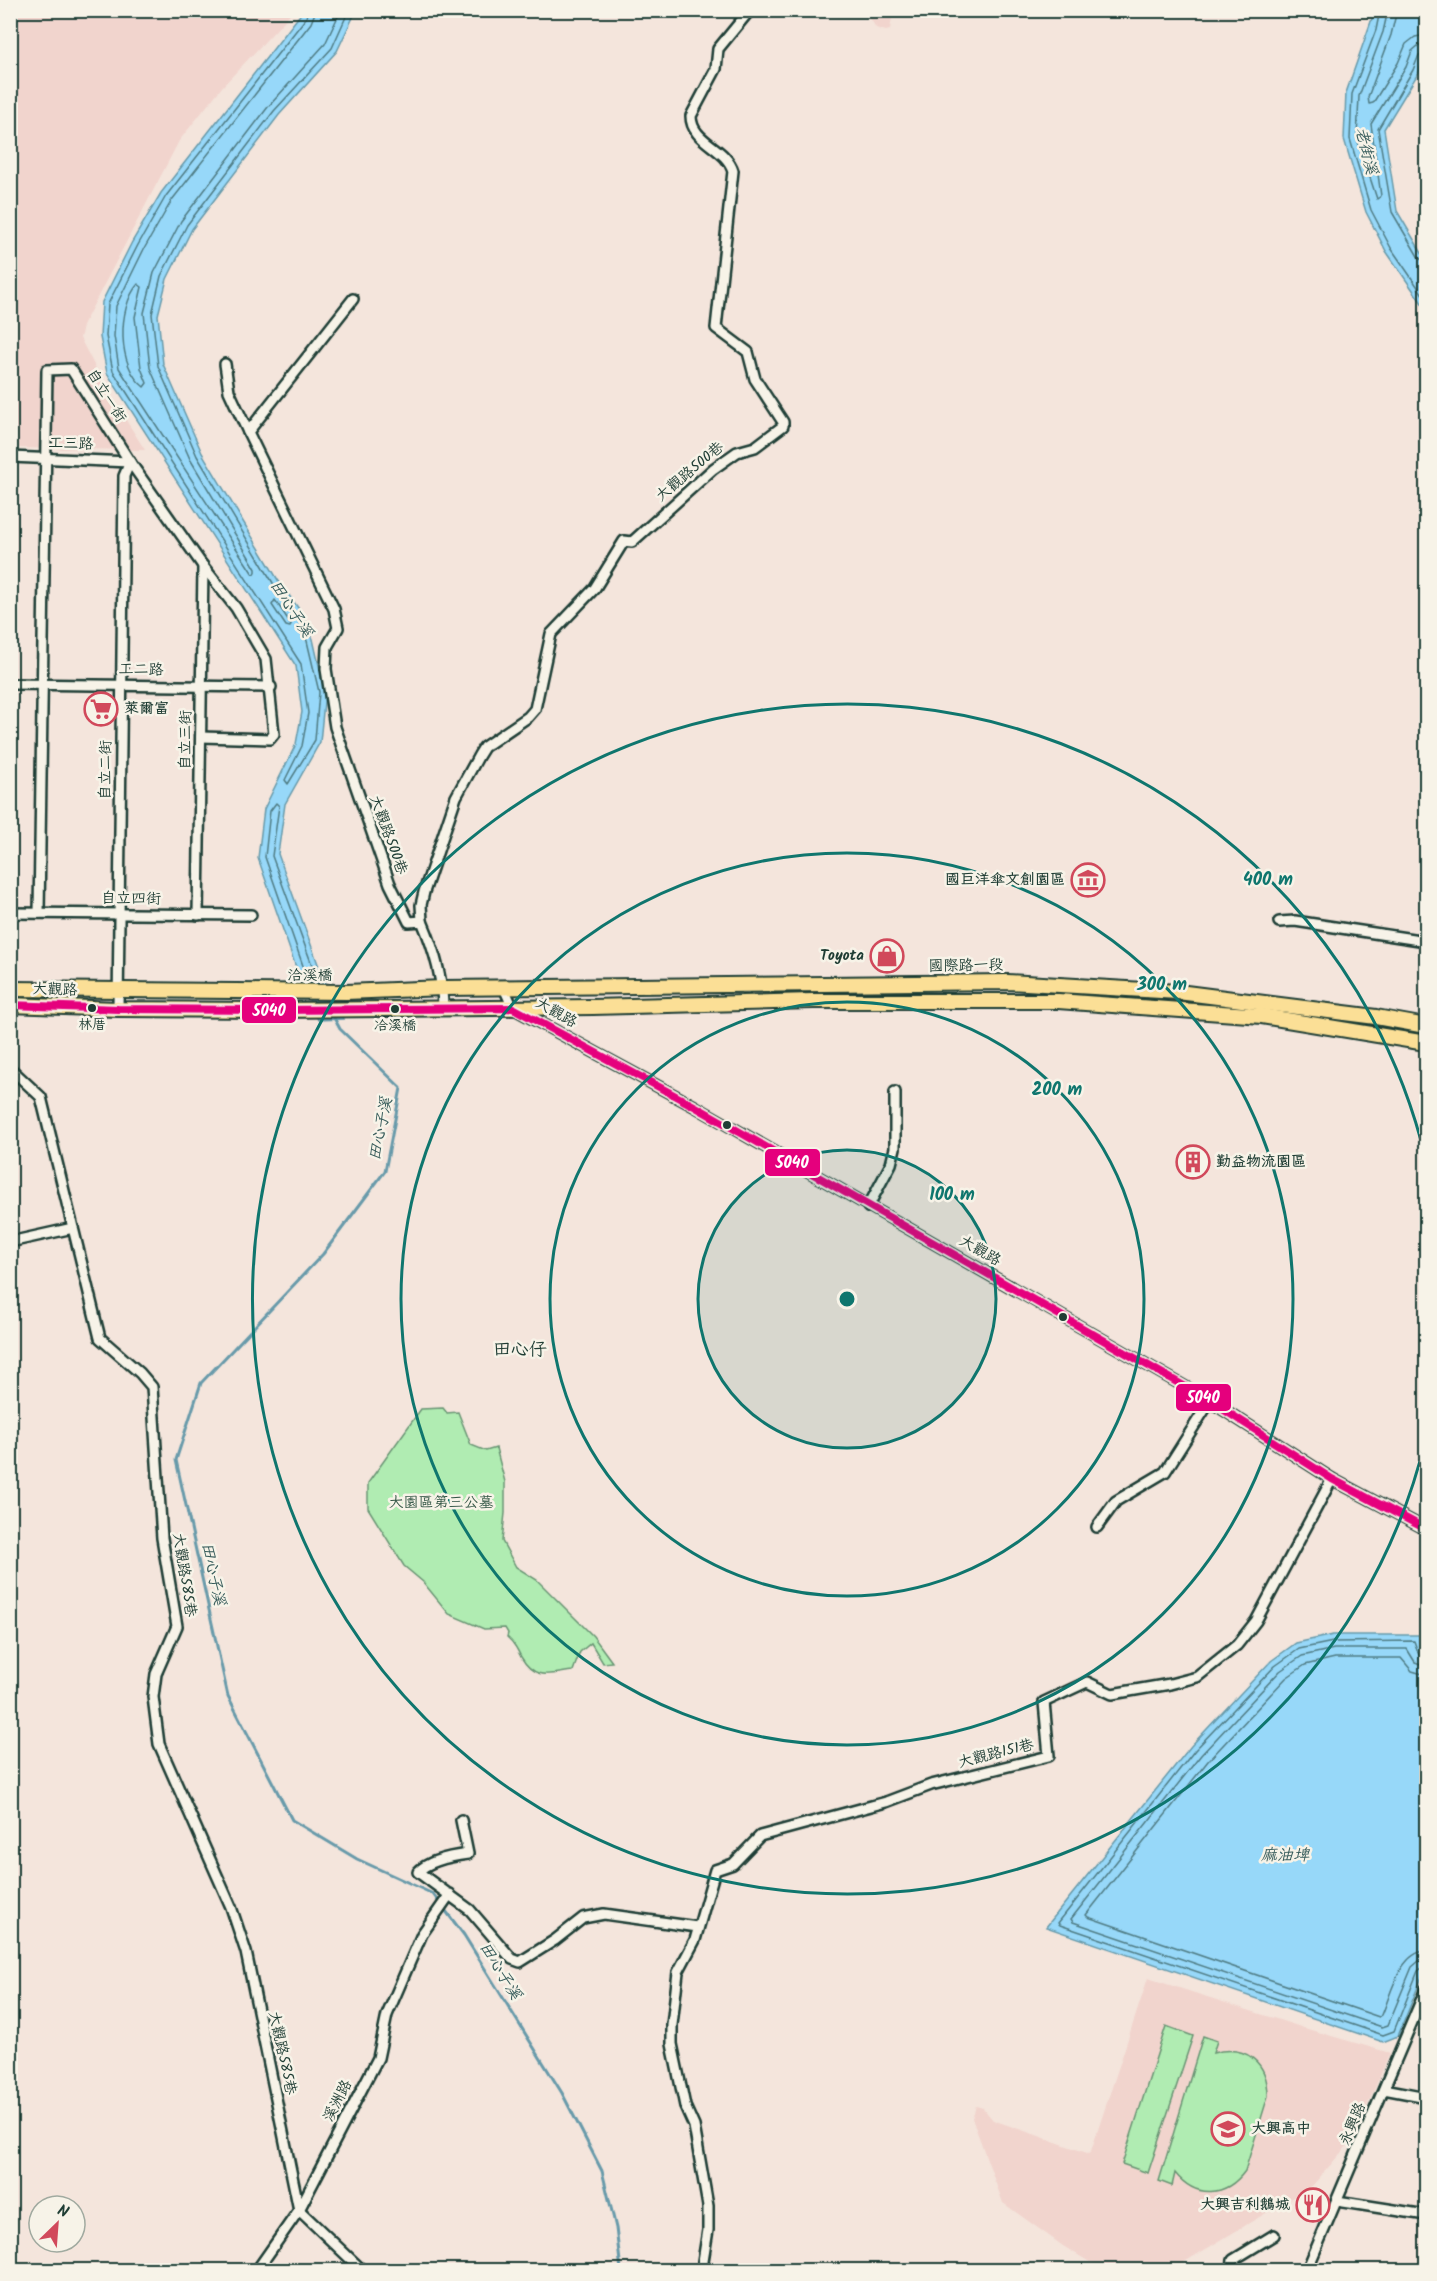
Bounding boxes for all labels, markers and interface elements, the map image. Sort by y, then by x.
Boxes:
water label: 老街溪 [1348,125,1384,178]
street label: 自立一街 [80,364,132,428]
street label: 工三路 [48,431,94,457]
street label: 大觀路500巷 [650,436,730,508]
water label: 田心子溪 [263,575,319,643]
street label: 工二路 [118,658,164,682]
supermarket icon: 萊爾富 [83,691,119,727]
place label: 萊爾富 [124,697,169,721]
street label: 自立三街 [173,710,199,770]
street label: 自立二街 [93,740,119,800]
street label: 大觀路500巷 [363,792,413,878]
museum icon: 國巨洋傘文創園區 [1070,862,1106,898]
text: 400 m [1243,866,1293,895]
place label: 國巨洋傘文創園區 [945,868,1065,892]
street label: 自立四街 [101,886,161,912]
shop icon: Toyota [869,938,905,974]
place label: Toyota [820,944,864,968]
street label: 國際路一段 [928,953,1004,979]
street label: 洽溪橋 [287,964,333,988]
text: 300 m [1136,971,1187,1000]
street label: 大觀路 [32,977,78,1003]
street label: 大觀路 [530,992,582,1034]
line badge: 5040 [241,996,297,1024]
text: 5040 [251,999,286,1024]
marker: 林厝 [86,1002,98,1014]
marker: 冾溪橋 [389,1003,401,1015]
place label: 林厝 [78,1014,106,1036]
place label: 冾溪橋 [374,1015,416,1037]
text: 200 m [1032,1076,1083,1105]
water label: 田心子溪 [363,1094,400,1163]
unlabelled marker [721,1119,733,1131]
building icon: 勤益物流園區 [1175,1144,1211,1180]
line badge: 5040 [764,1148,821,1177]
place label: 勤益物流園區 [1216,1150,1306,1174]
text: 5040 [774,1151,809,1176]
text: 100 m [929,1181,975,1210]
street label: 大觀路 [955,1229,1005,1273]
centre of rings [837,1289,857,1309]
unlabelled marker [1057,1311,1069,1323]
district label: 田心仔 [493,1336,547,1365]
line badge: 5040 [1175,1383,1232,1412]
text: 5040 [1185,1386,1220,1411]
park label: 大園區第三公墓 [388,1491,494,1515]
street label: 大觀路585巷 [165,1531,203,1619]
water label: 田心子溪 [194,1540,232,1609]
street label: 大觀路151巷 [956,1733,1036,1775]
water label: 麻油埤 [1261,1843,1311,1868]
water label: 田心子溪 [472,1937,528,2006]
street label: 大觀路585巷 [261,2009,303,2097]
street label: 溪洲路 [317,2075,359,2127]
street label: 永興路 [1333,2099,1373,2149]
school or university icon: 大興高中 [1210,2111,1246,2147]
place label: 大興高中 [1251,2117,1311,2141]
restaurant icon: 大興吉利鵝城 [1295,2187,1331,2223]
place label: 大興吉利鵝城 [1200,2193,1290,2217]
north arrow [27,2194,87,2254]
text: N [53,2198,73,2225]

